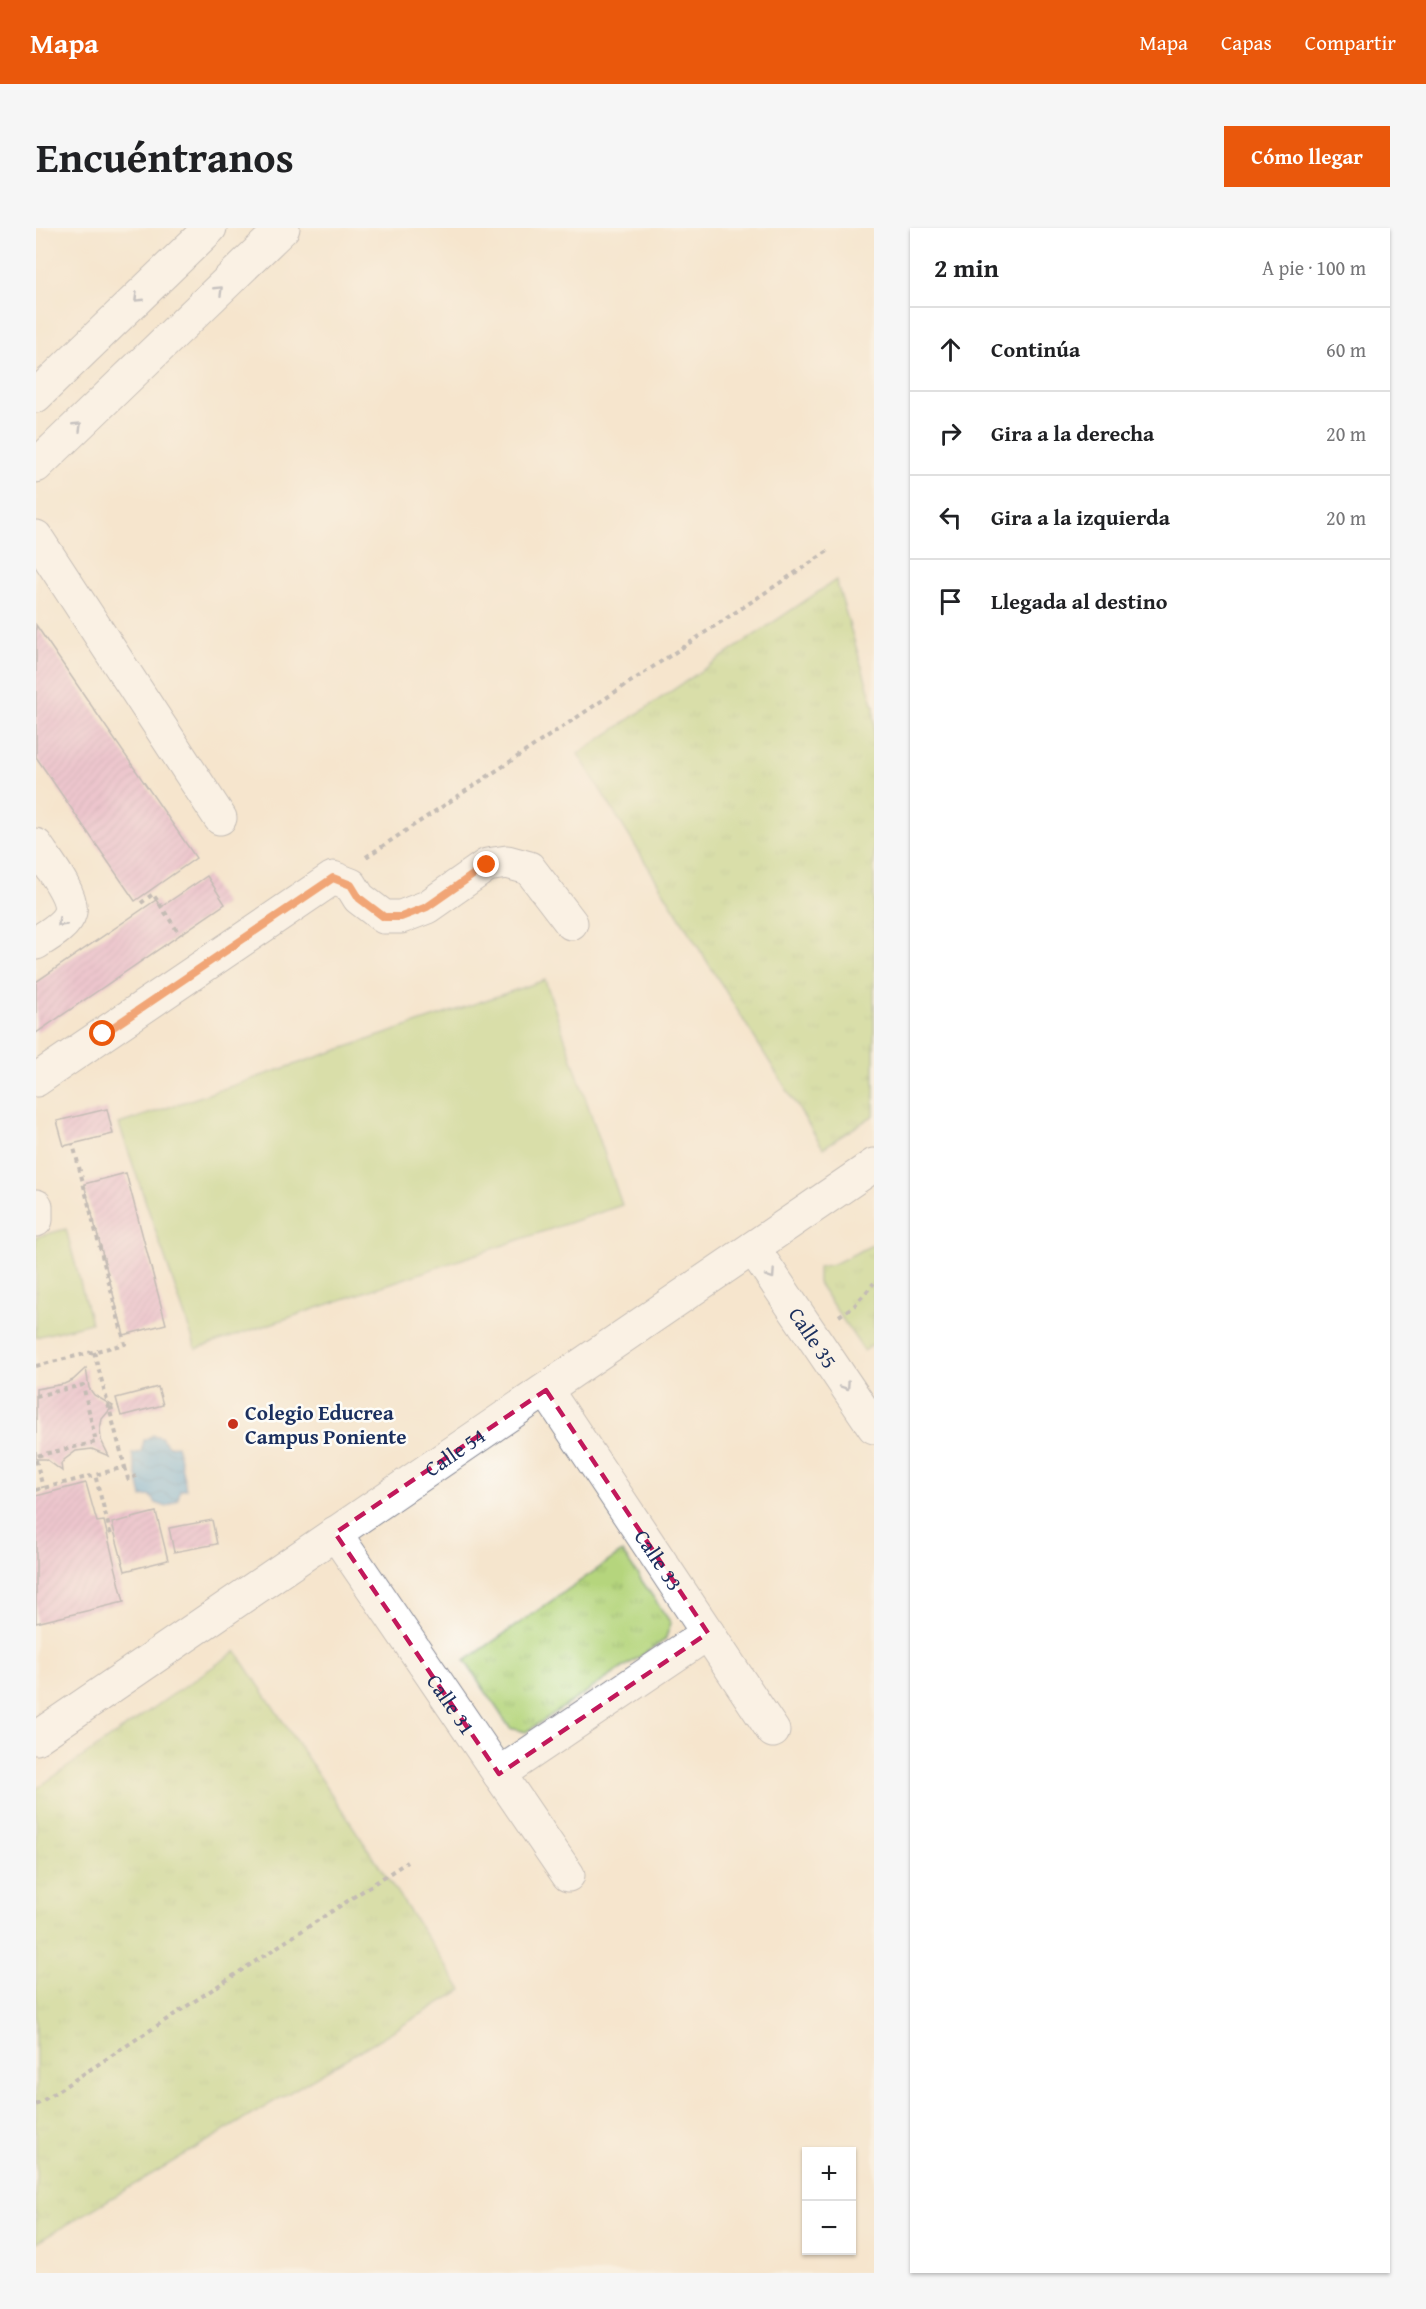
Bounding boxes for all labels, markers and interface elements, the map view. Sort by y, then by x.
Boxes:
text: Mapa [30,22,99,63]
text: Mapa [1139,27,1188,58]
text: Capas [1221,27,1272,58]
text: Compartir [1305,27,1396,58]
text: Encuéntranos [36,126,294,187]
button: Cómo llegar [1224,126,1390,187]
text: 2 min [934,248,999,287]
text: A pie · 100 m [1262,253,1366,282]
one-way arrow [211,287,222,298]
one-way arrow [134,291,144,302]
icon: ahead [934,333,967,366]
text: Continúa [991,333,1080,365]
text: 60 m [1326,335,1366,364]
icon: right [934,417,967,450]
text: Gira a la derecha [991,417,1154,449]
text: 20 m [1326,419,1366,448]
one-way arrow [71,422,82,433]
icon: left [934,501,967,534]
text: Gira a la izquierda [991,501,1170,533]
text: 20 m [1326,503,1366,532]
icon: arrive [934,585,967,618]
text: Llegada al destino [991,585,1167,617]
route end [473,851,499,877]
one-way arrow [57,917,68,927]
route start [89,1020,115,1046]
one-way arrow [764,1269,775,1280]
street label: Calle 35 [782,1301,845,1374]
one-way arrow [839,1379,850,1390]
place label: Colegio Educrea Campus Poniente [245,1397,407,1452]
marker: Colegio Educrea Campus Poniente [226,1417,240,1431]
street label: Calle 54 [418,1420,491,1484]
street label: Calle 33 [627,1523,691,1597]
street label: Calle 31 [420,1667,483,1741]
map controls [802,2147,856,2255]
button: + [802,2147,856,2201]
button: − [802,2201,856,2255]

